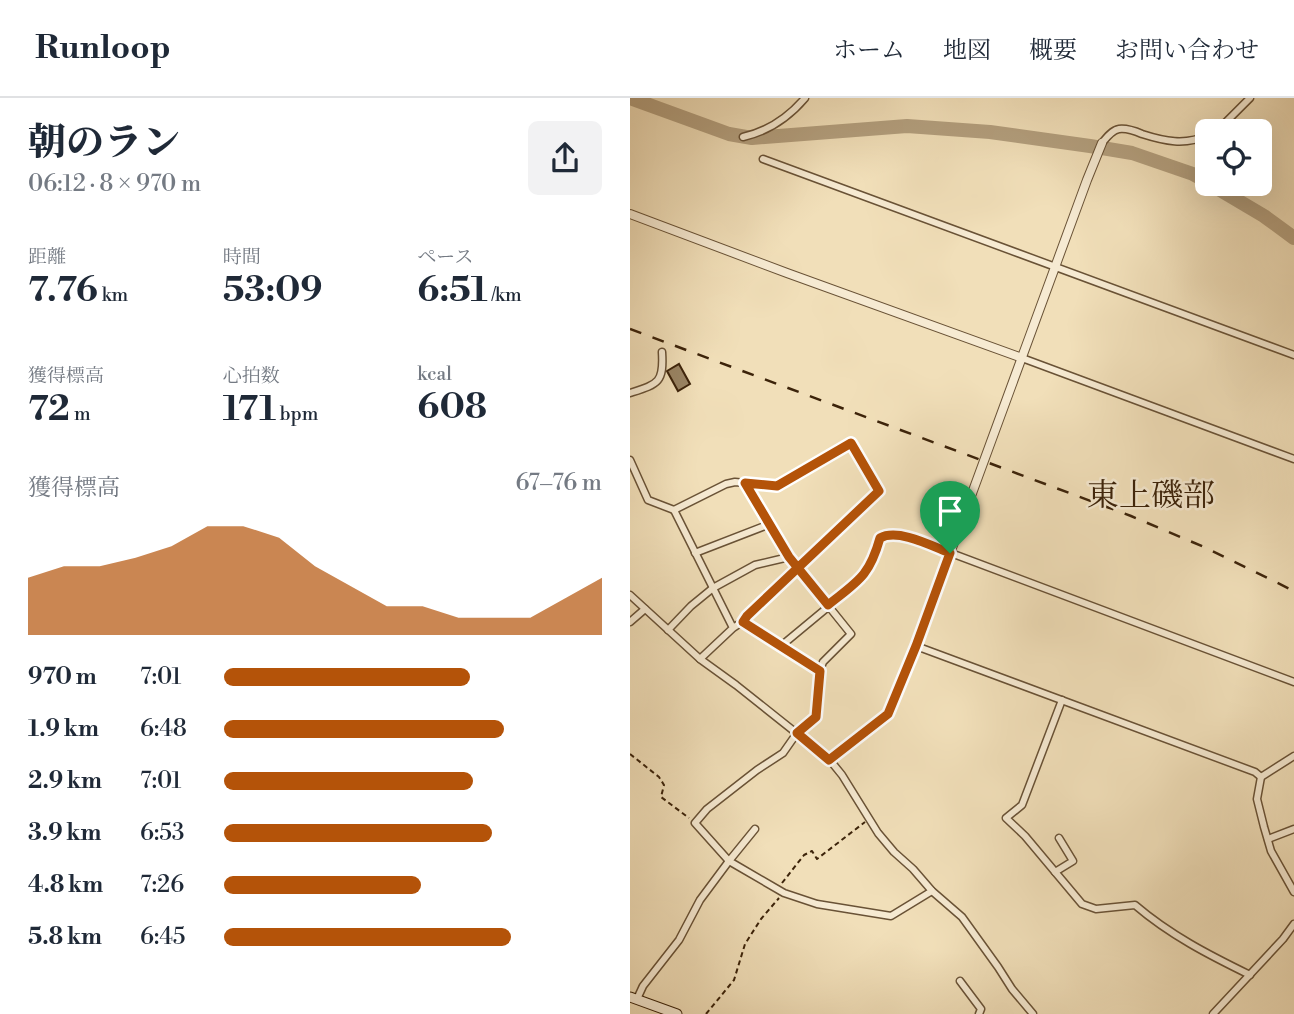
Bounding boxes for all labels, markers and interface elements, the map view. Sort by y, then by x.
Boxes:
text: Runloop [35,28,171,69]
text: ホーム [833,36,905,66]
text: 地図 [943,36,991,66]
text: 概要 [1029,36,1077,66]
text: お問い合わせ [1115,36,1259,66]
map controls [1195,119,1272,196]
button: locate [1195,119,1272,196]
text: 朝のラン [28,120,180,167]
button: share [528,121,602,195]
text: 06:12 · 8 × 970 m [28,170,201,198]
text: 距離 [28,245,66,269]
text: 時間 [223,245,261,269]
text: ペース [417,245,473,269]
text: 7.76 [28,269,98,312]
text: 53:09 [223,269,323,312]
text: 6:51 [417,269,487,312]
text: km [98,283,128,307]
text: /km [487,283,522,307]
text: kcal [417,362,452,386]
text: 獲得標高 [28,364,104,388]
text: 心拍数 [223,364,280,388]
text: 608 [417,386,487,429]
text: 72 [28,388,70,431]
text: 171 [223,388,276,431]
text: m [70,402,91,426]
text: bpm [276,402,318,426]
text: 67–76 m [516,469,602,497]
text: 獲得標高 [28,474,120,502]
district label: 東上磯部 [1087,476,1215,516]
pin [920,481,980,553]
icon: arrive [931,492,969,530]
text: 970 m [28,663,97,691]
text: 7:01 [140,663,182,691]
text: 1.9 km [28,715,99,743]
text: 6:48 [140,715,187,743]
text: 2.9 km [28,767,102,795]
text: 7:01 [140,767,182,795]
text: 3.9 km [28,819,101,847]
text: 6:53 [140,819,185,847]
text: 4.8 km [28,871,103,899]
text: 7:26 [140,871,184,899]
text: 5.8 km [28,923,102,951]
text: 6:45 [140,923,186,951]

